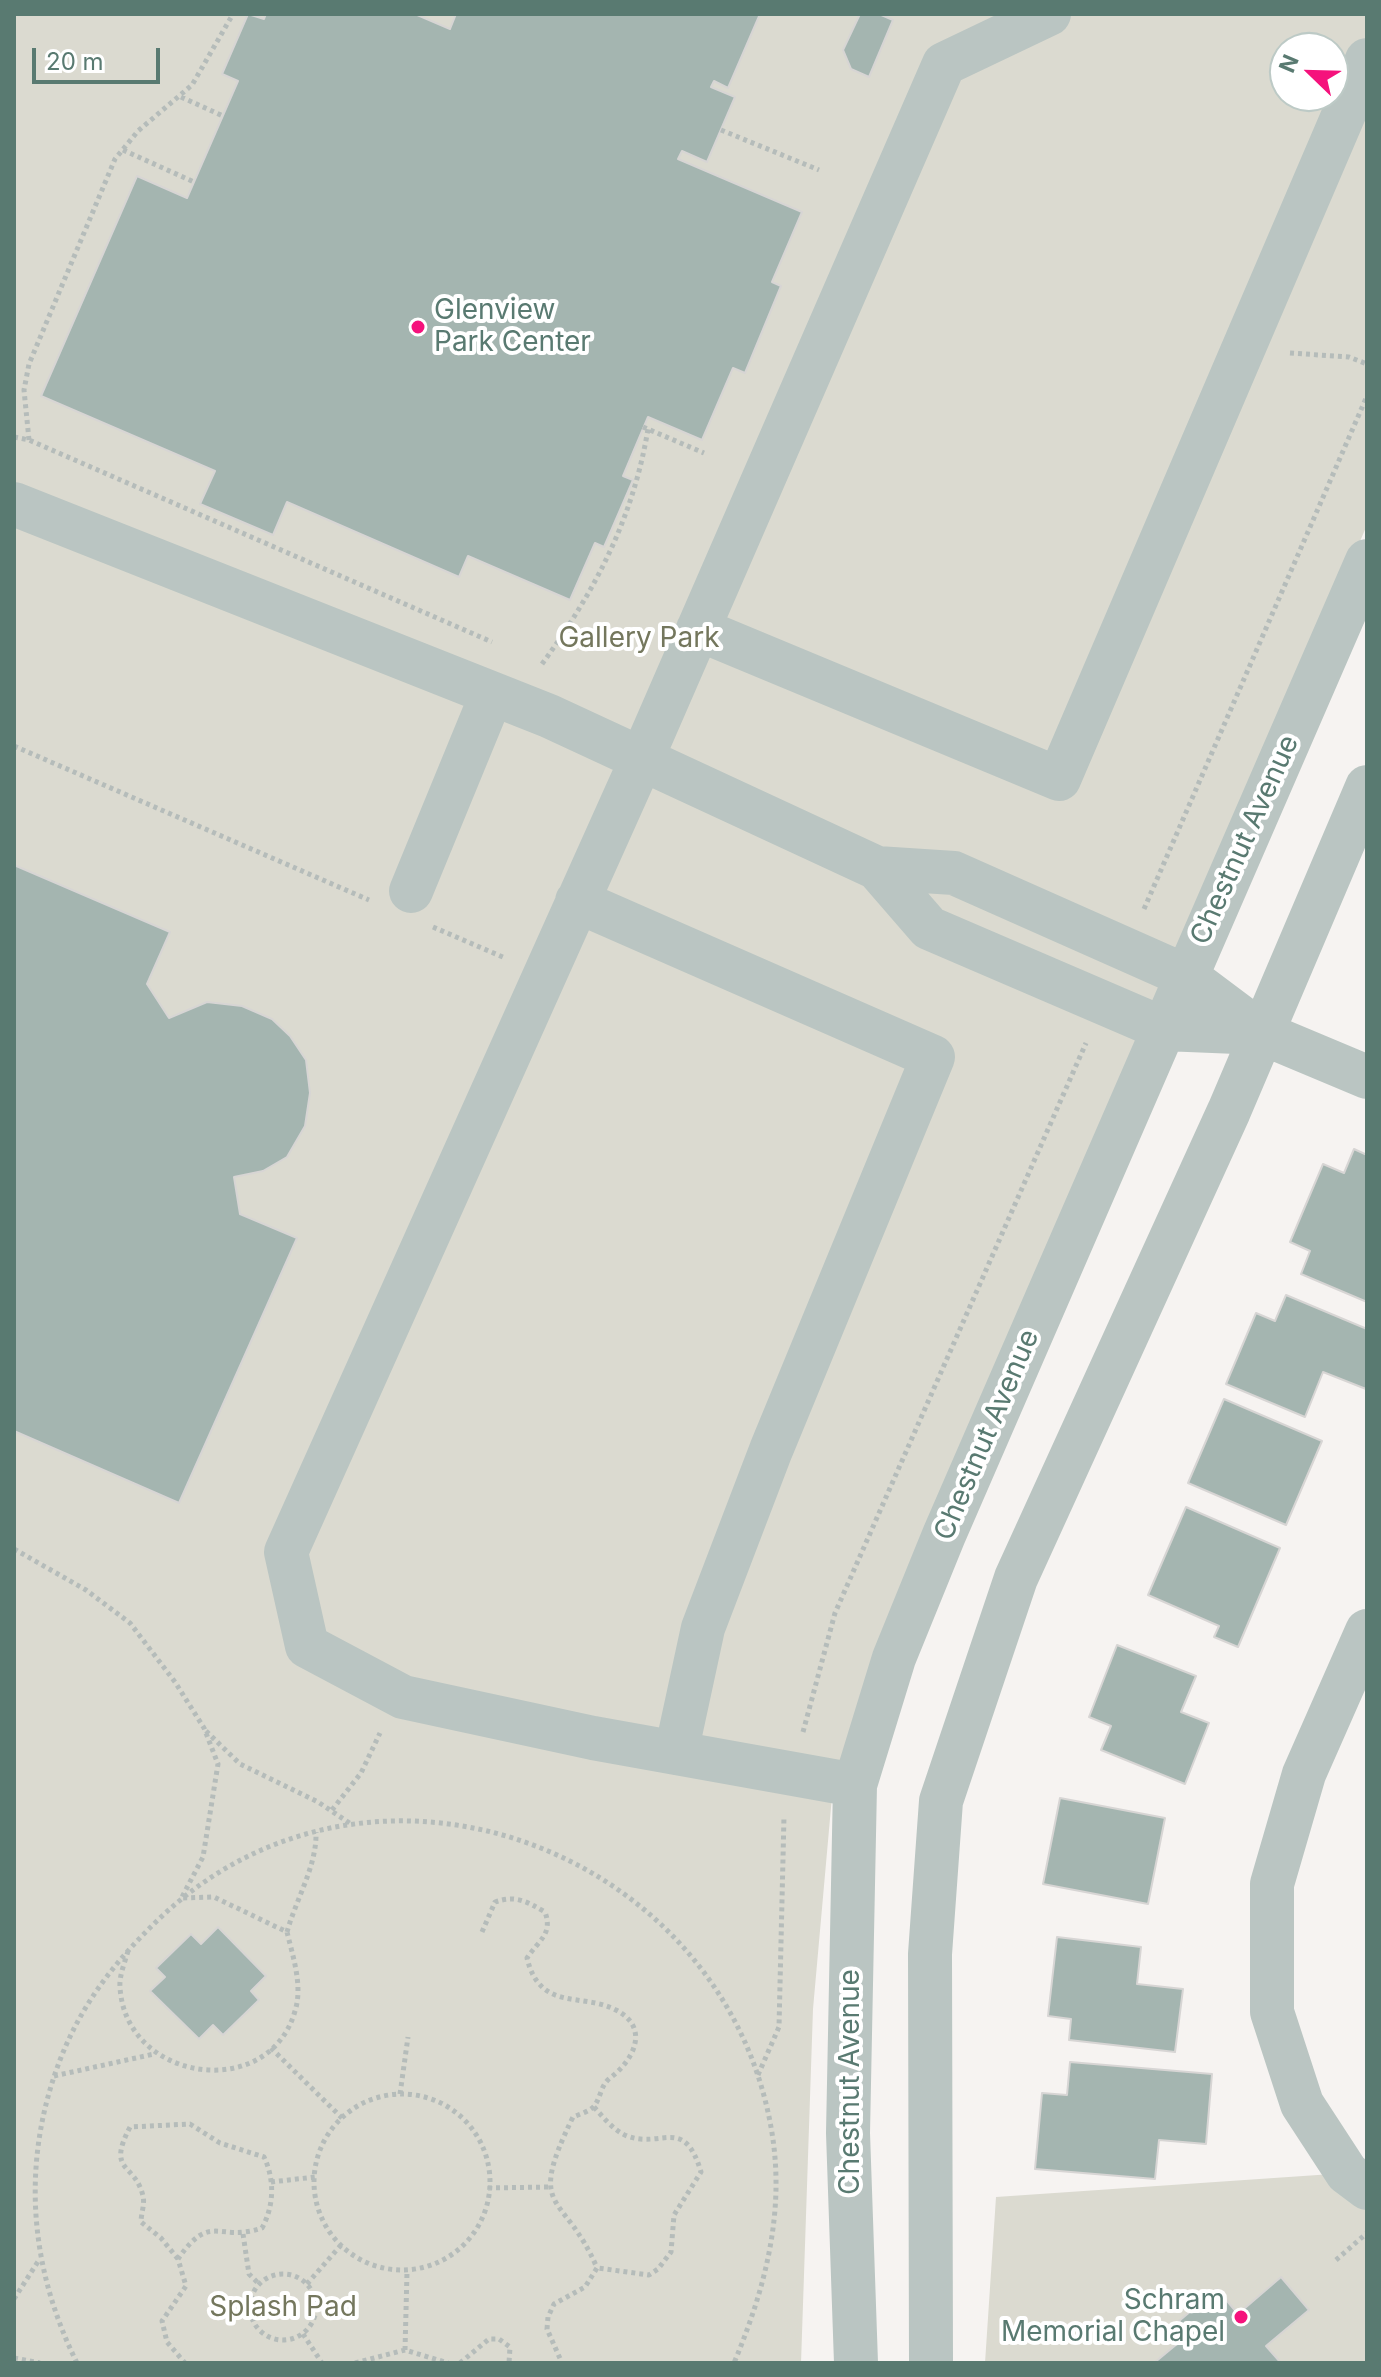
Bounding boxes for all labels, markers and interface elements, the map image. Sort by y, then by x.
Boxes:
scale bar [36,32,164,82]
north arrow [1269,32,1349,112]
text: 20 m [46,47,104,76]
text: N [1274,51,1304,76]
place label: Glenview Park Center [434,294,591,360]
marker: Glenview Park Center [409,318,427,336]
park label: Gallery Park [558,622,720,656]
street label: Chestnut Avenue [1184,730,1306,950]
street label: Chestnut Avenue [927,1325,1047,1545]
street label: Chestnut Avenue [834,1969,868,2195]
place label: Schram Memorial Chapel [1001,2284,1225,2350]
park label: Splash Pad [209,2291,357,2325]
marker: Schram Memorial Chapel [1232,2308,1250,2326]

